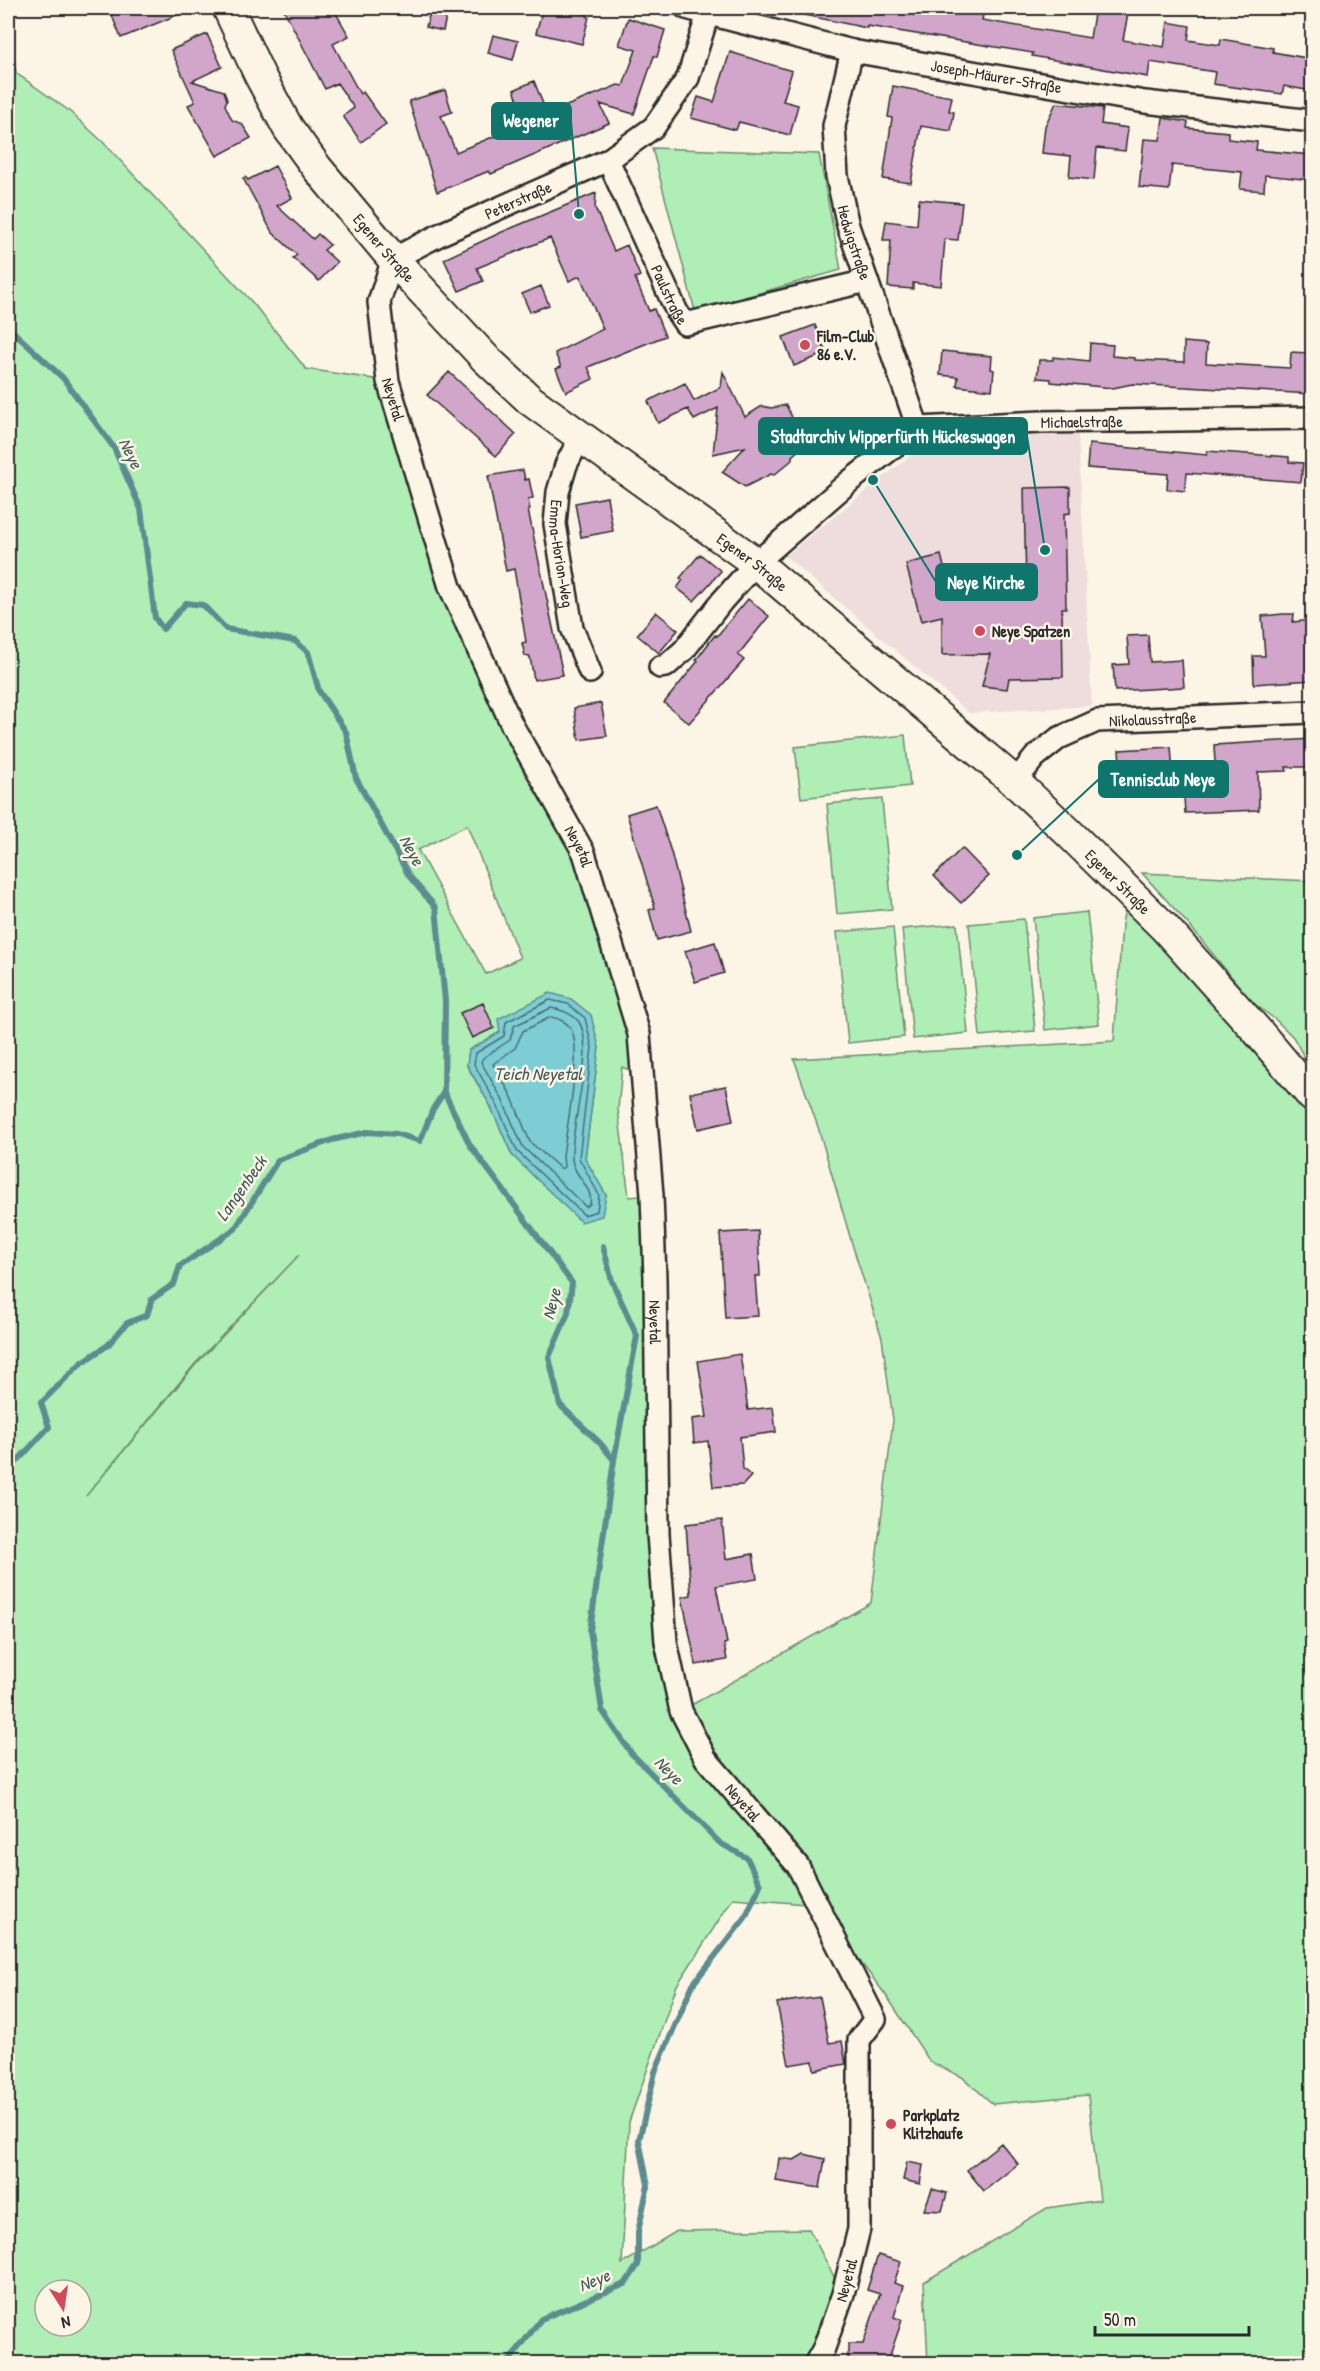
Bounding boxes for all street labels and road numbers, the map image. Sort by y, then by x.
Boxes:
street label: Joseph-Mäurer-Straße [929,54,1064,98]
street label: Peterstraße [481,175,555,224]
street label: Hedwigstraße [833,203,877,283]
street label: Egener Straße [348,209,420,287]
street label: Paulstraße [646,261,694,329]
street label: Neyetal [377,375,411,424]
street label: Michaelstraße [1041,410,1124,433]
street label: Emma-Horion-Weg [544,499,579,609]
street label: Egener Straße [713,527,793,597]
street label: Nikolausstraße [1109,706,1197,731]
street label: Neyetal [560,821,599,870]
street label: Egener Straße [1080,844,1156,919]
street label: Neyetal [644,1300,667,1345]
street label: Neyetal [721,1778,766,1827]
street label: Neyetal [830,2255,863,2304]

